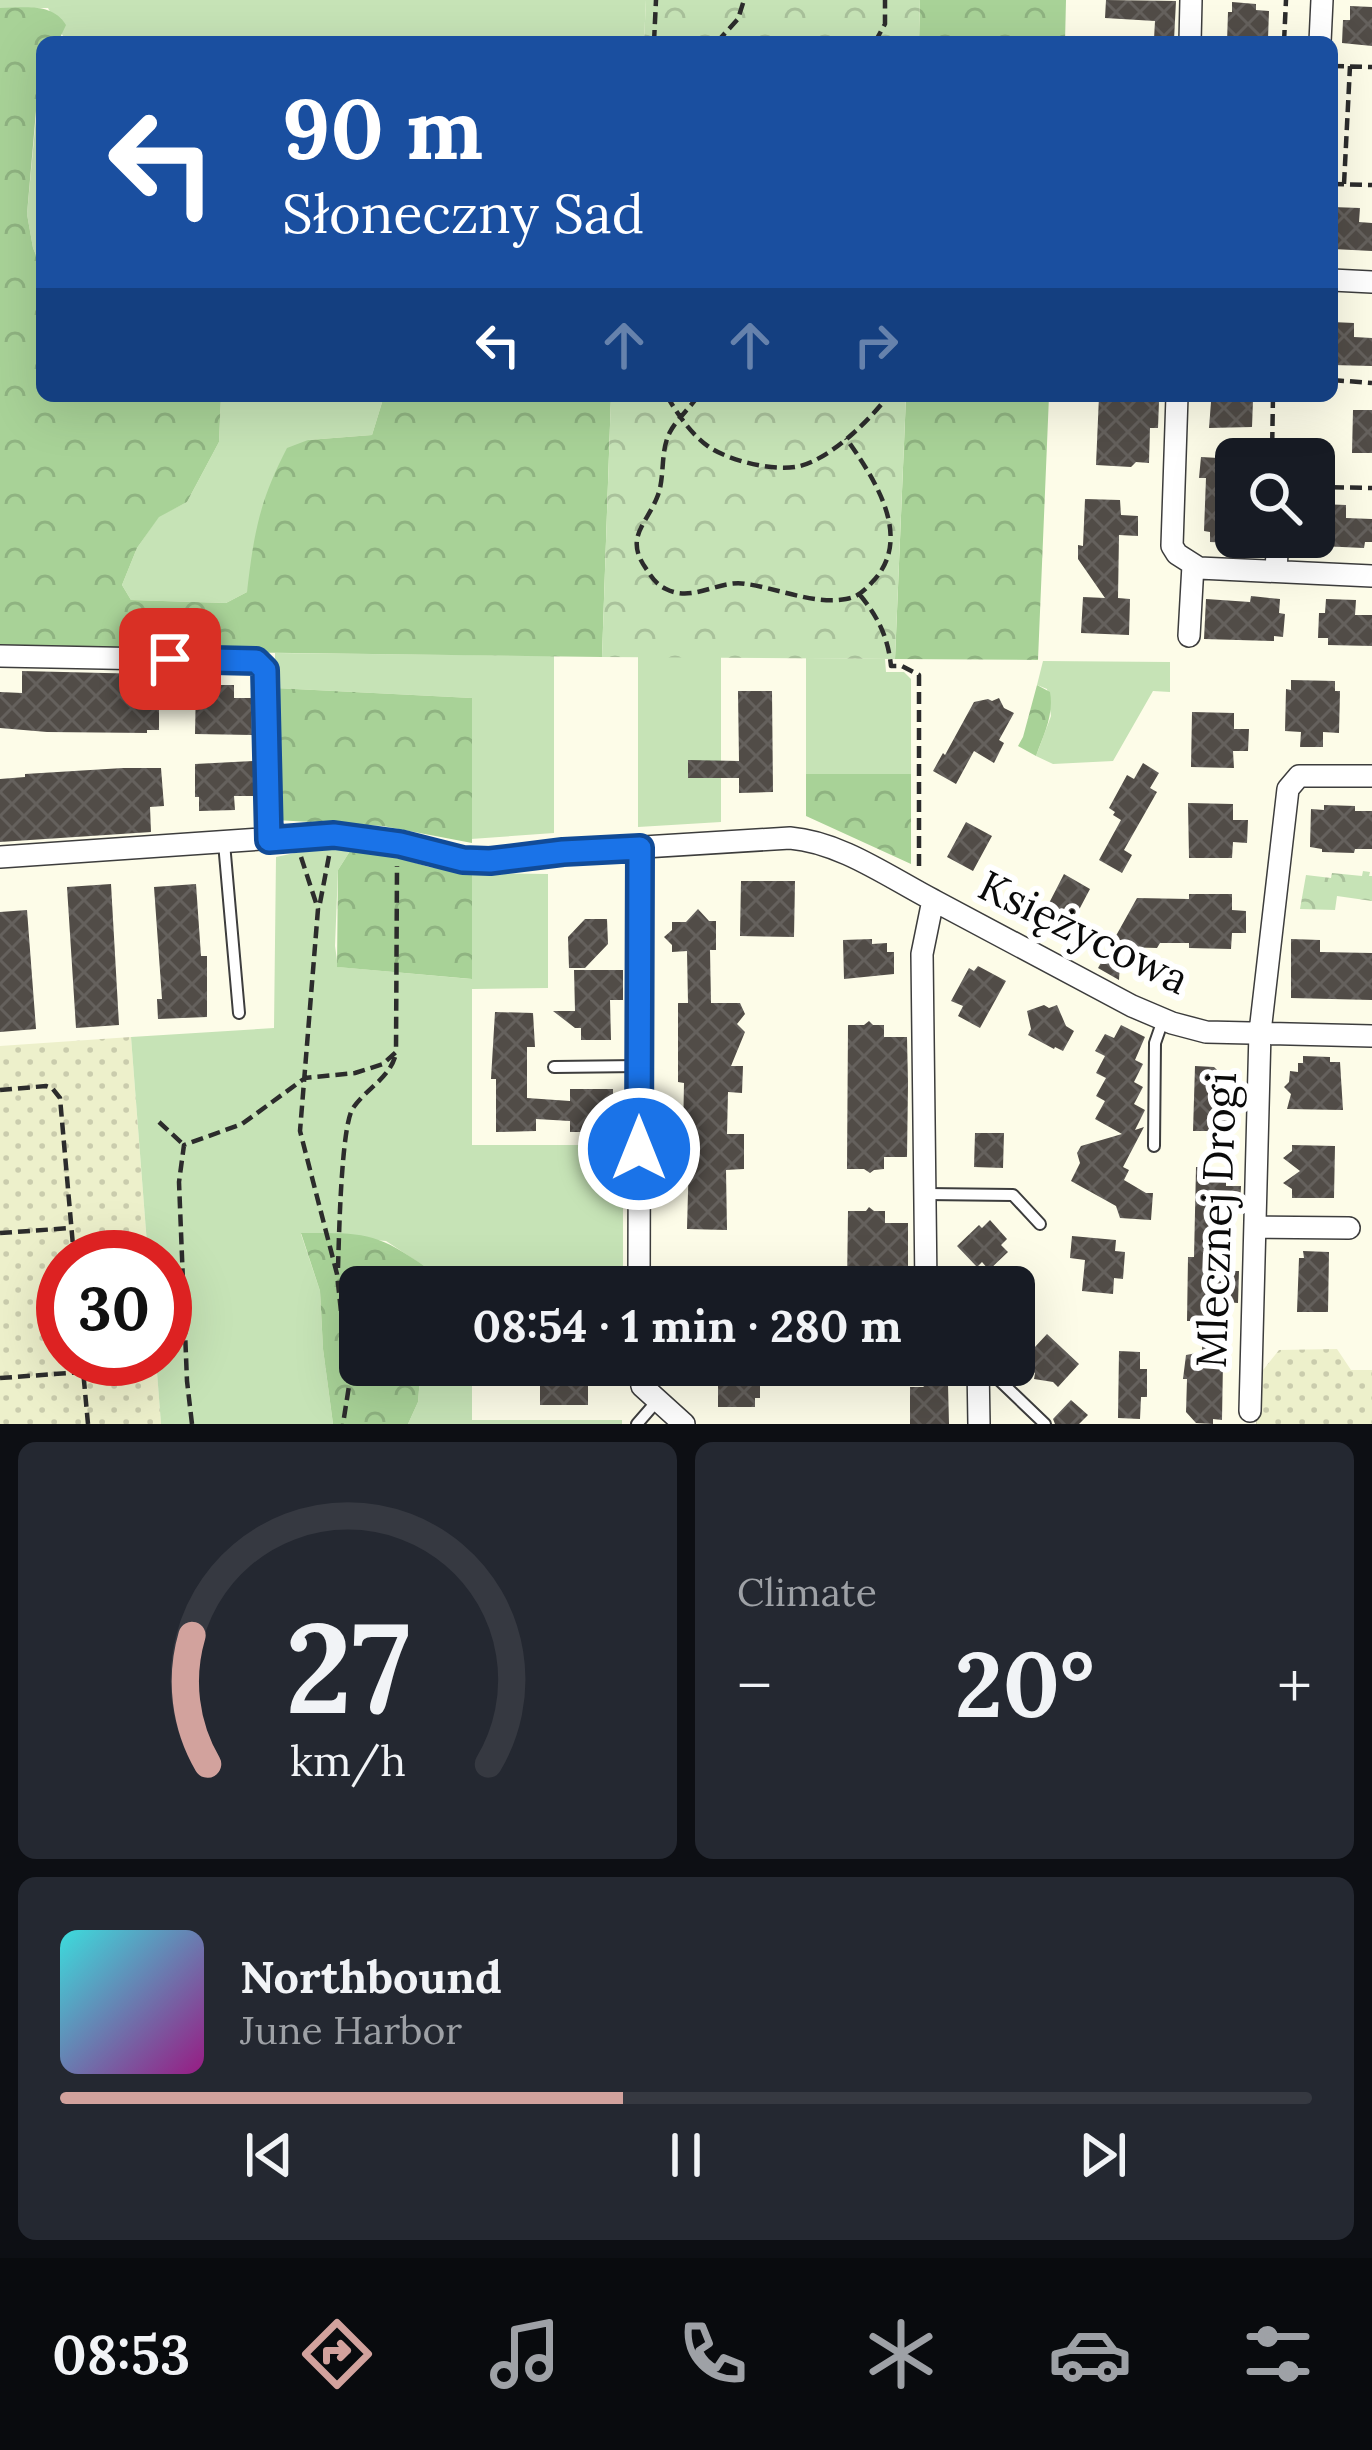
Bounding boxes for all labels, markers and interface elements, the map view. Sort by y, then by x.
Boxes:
text: 90 m [282,74,483,182]
icon: left [84,84,240,240]
text: Słoneczny Sad [282,179,644,248]
icon: left [465,312,531,378]
icon: ahead [591,312,657,378]
icon: ahead [717,312,783,378]
icon: right [843,312,909,378]
map controls [1215,438,1335,558]
button: search [1215,438,1335,558]
pin [119,608,221,710]
icon: arrive [137,626,203,692]
street label: Księżycowa [970,858,1198,1006]
street label: Mlecznej Drogi [1184,1071,1248,1369]
position arrow [576,1086,702,1212]
speed limit sign: 30 [36,1230,192,1386]
text: 08:54 · 1 min · 280 m [472,1297,902,1354]
text: Climate [737,1567,877,1617]
text: 27 [285,1587,410,1747]
text: 20° [955,1626,1094,1742]
text: − [737,1643,772,1727]
text: + [1277,1643,1312,1727]
text: km/h [290,1732,405,1787]
text: Northbound [240,1948,502,2005]
text: June Harbor [240,2005,462,2055]
icon: previous [236,2122,302,2188]
icon: pause [653,2122,719,2188]
icon: next [1070,2122,1136,2188]
icon: directions [295,2312,379,2396]
icon: music [483,2312,567,2396]
icon: phone [671,2312,755,2396]
icon: climate [859,2312,943,2396]
icon: car [1048,2312,1132,2396]
icon: filters [1236,2312,1320,2396]
text: 08:53 [52,2320,190,2389]

